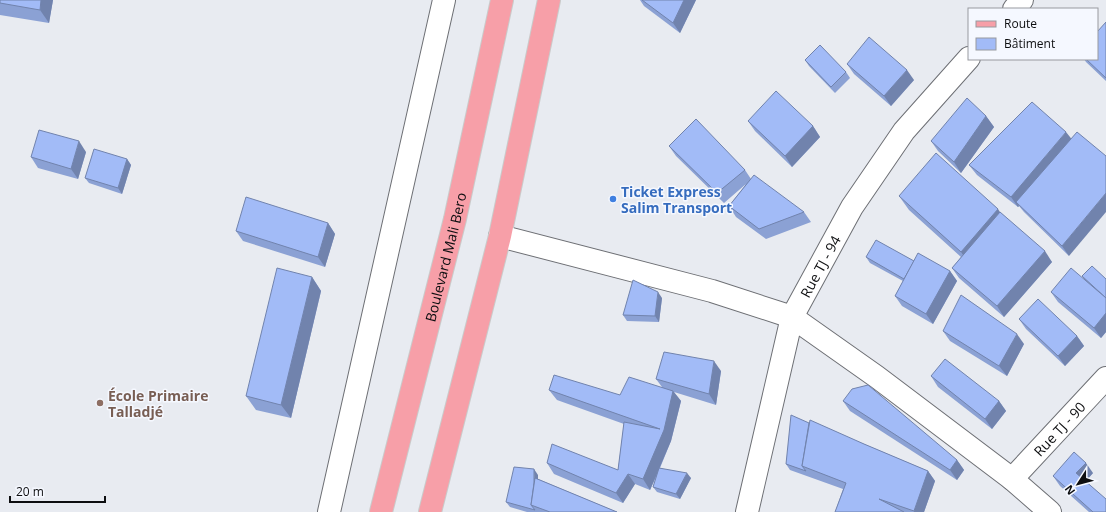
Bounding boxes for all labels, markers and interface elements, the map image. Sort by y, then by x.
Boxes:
legend [968,8,1098,60]
text: Route [1004,15,1037,32]
text: Bâtiment [1004,35,1055,52]
place label: Ticket Express Salim Transport [621,182,732,217]
street label: Boulevard Mali Bero [420,191,470,324]
marker: Ticket Express Salim Transport [608,194,618,204]
street label: Rue TJ - 94 [795,232,844,301]
place label: École Primaire Talladjé [108,386,208,421]
street label: Rue TJ - 90 [1029,397,1089,460]
marker: École Primaire Talladjé [95,398,105,408]
north arrow [1058,464,1098,504]
scale bar [10,478,105,504]
text: N [1061,482,1078,498]
text: 20 m [16,483,44,500]

